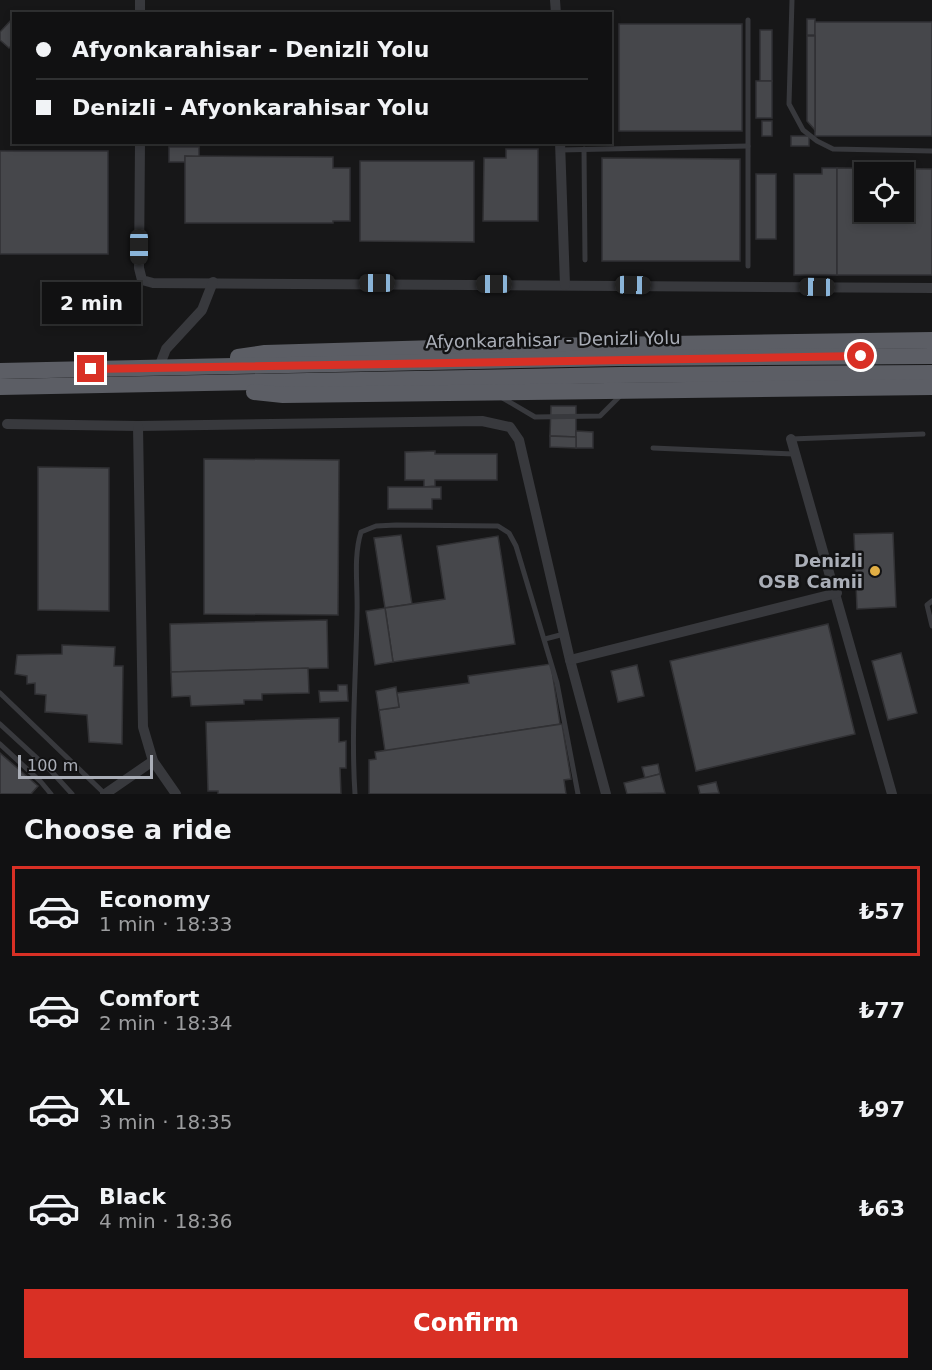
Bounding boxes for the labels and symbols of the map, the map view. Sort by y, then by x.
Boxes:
car [130,229,148,265]
car [359,274,395,292]
car [476,275,512,293]
car [615,276,651,294]
car [799,278,835,296]
callout: 2 min [42,282,140,324]
street label: Afyonkarahisar - Denizli Yolu [425,327,681,352]
route start [847,342,874,369]
route end [77,355,104,382]
place label: Denizli OSB Camii [758,550,863,592]
marker: Denizli OSB Camii [868,564,882,578]
scale bar [18,752,153,780]

